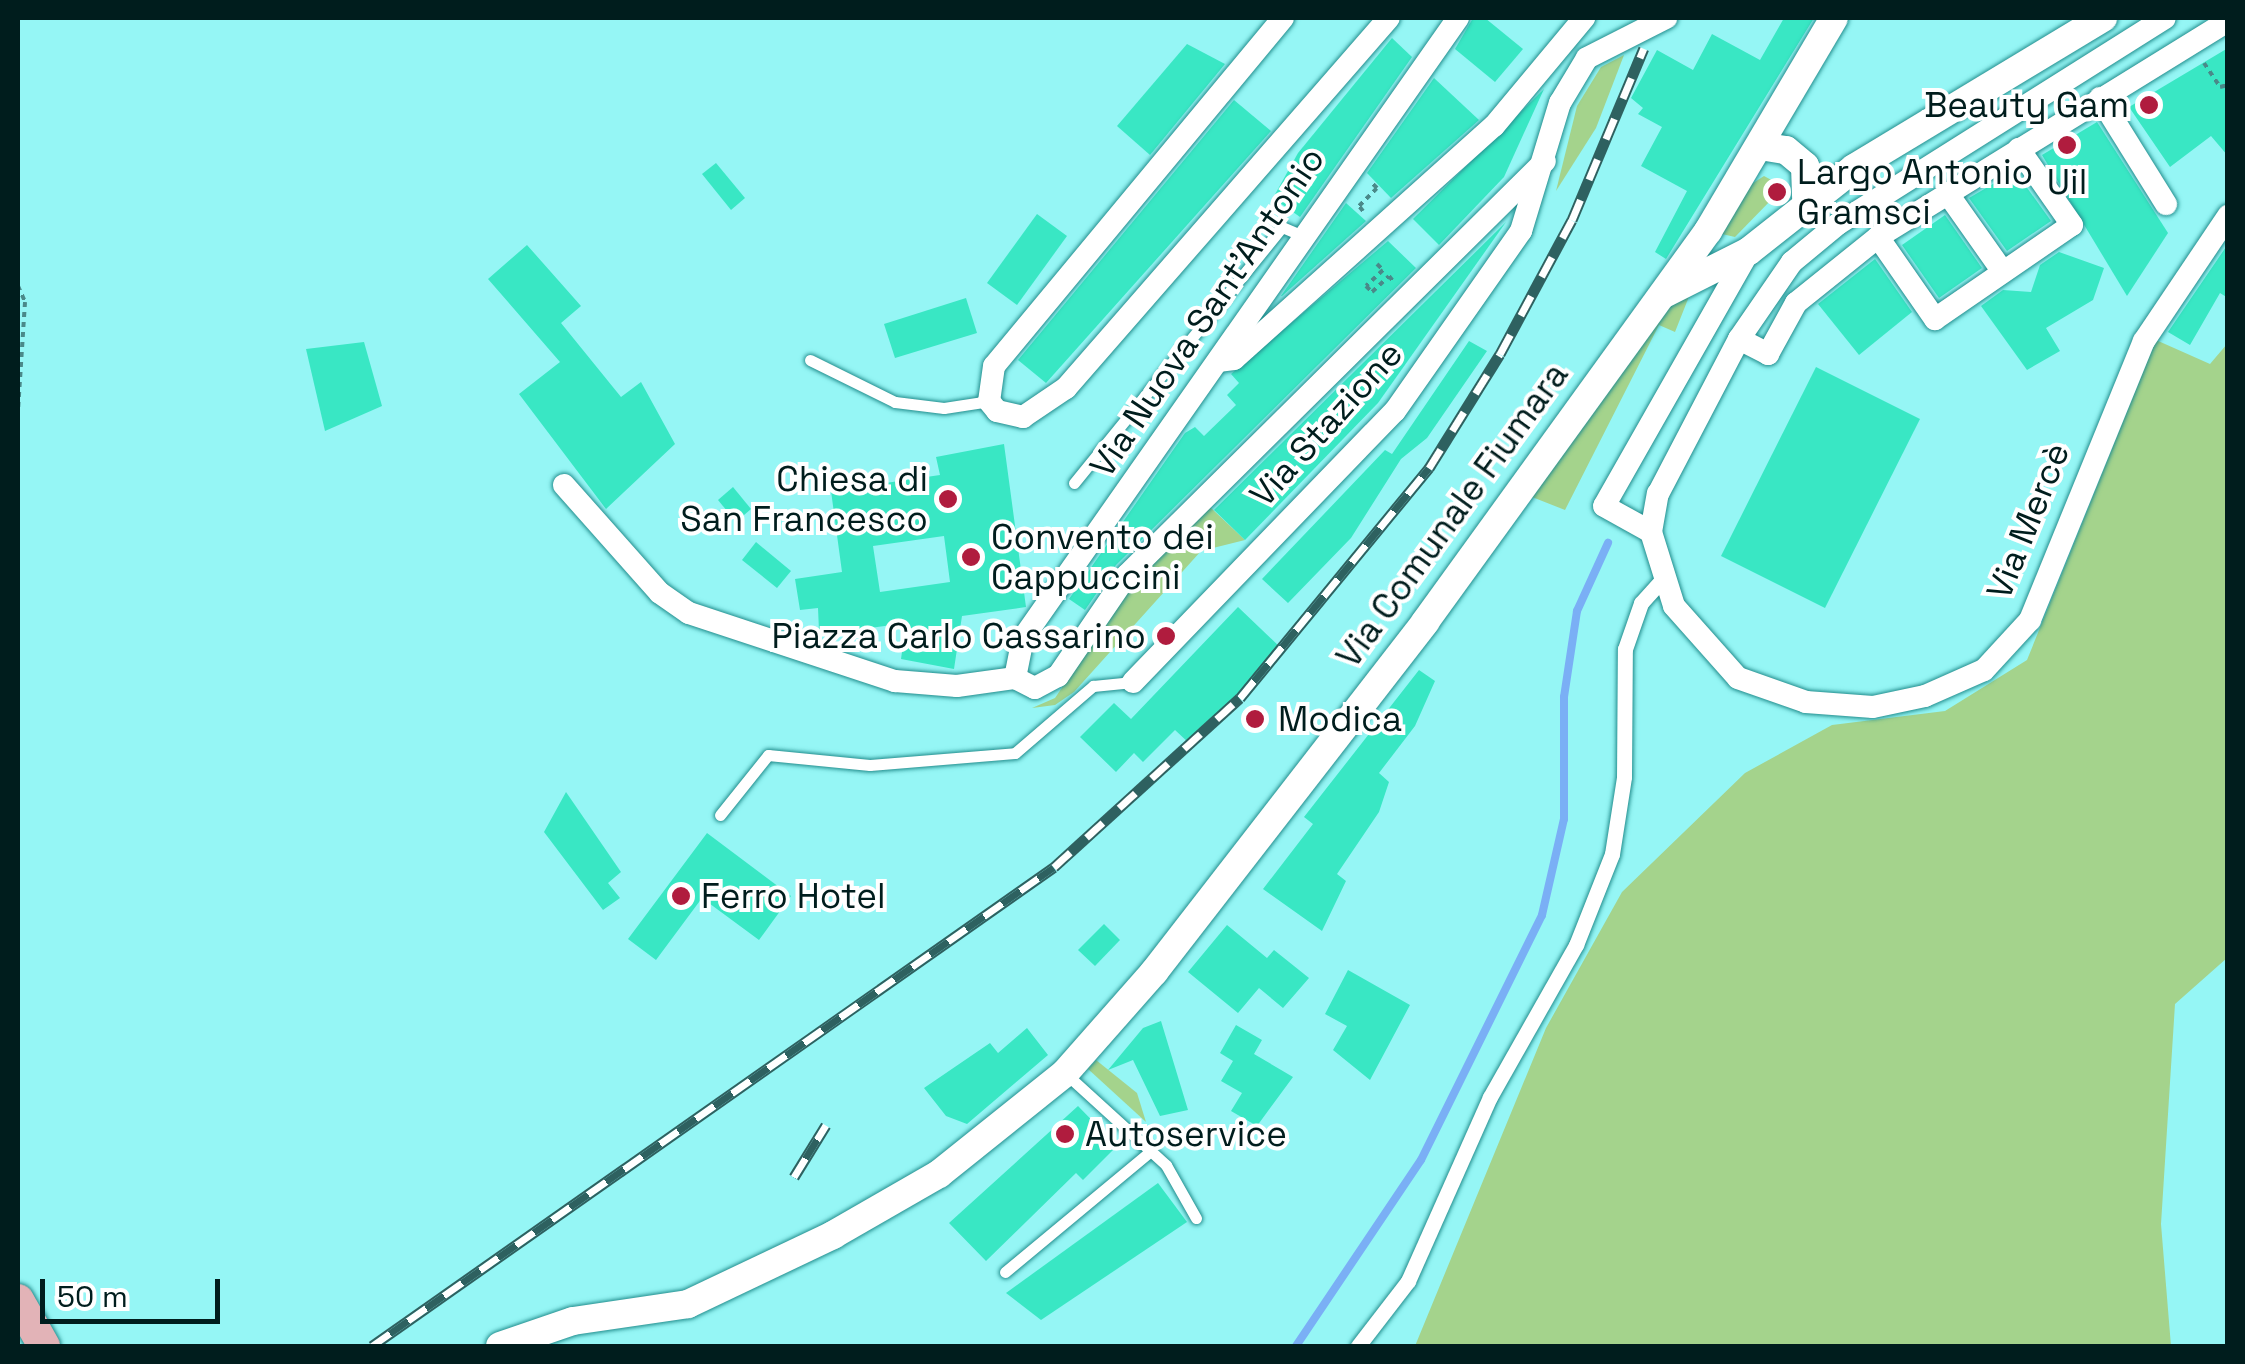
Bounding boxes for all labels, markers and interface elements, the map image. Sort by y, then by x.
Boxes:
place label: Beauty Gam [1924,84,2129,126]
marker: Beauty Gam [2138,94,2160,116]
marker: Uil [2056,134,2078,156]
street label: Via Nuova Sant'Antonio [1081,139,1333,485]
place label: Largo Antonio Gramsci [1797,151,2034,233]
place label: Uil [2047,161,2087,203]
marker: Largo Antonio Gramsci [1766,181,1788,203]
street label: Via Stazione [1241,333,1411,515]
street label: Via Comunale Fiumara [1327,354,1577,676]
street label: Via Mercè [1978,437,2078,605]
place label: Chiesa di San Francesco [680,458,928,540]
marker: Chiesa di San Francesco [937,488,959,510]
place label: Convento dei Cappuccini [991,516,1214,598]
marker: Convento dei Cappuccini [960,546,982,568]
place label: Piazza Carlo Cassarino [772,615,1146,657]
marker: Piazza Carlo Cassarino [1155,625,1177,647]
place label: Modica [1278,698,1402,740]
marker: Modica [1242,706,1268,732]
place label: Ferro Hotel [701,875,885,917]
marker: Ferro Hotel [670,885,692,907]
place label: Autoservice [1085,1113,1287,1155]
marker: Autoservice [1054,1123,1076,1145]
scale bar [45,1259,225,1321]
text: 50 m [57,1277,128,1316]

